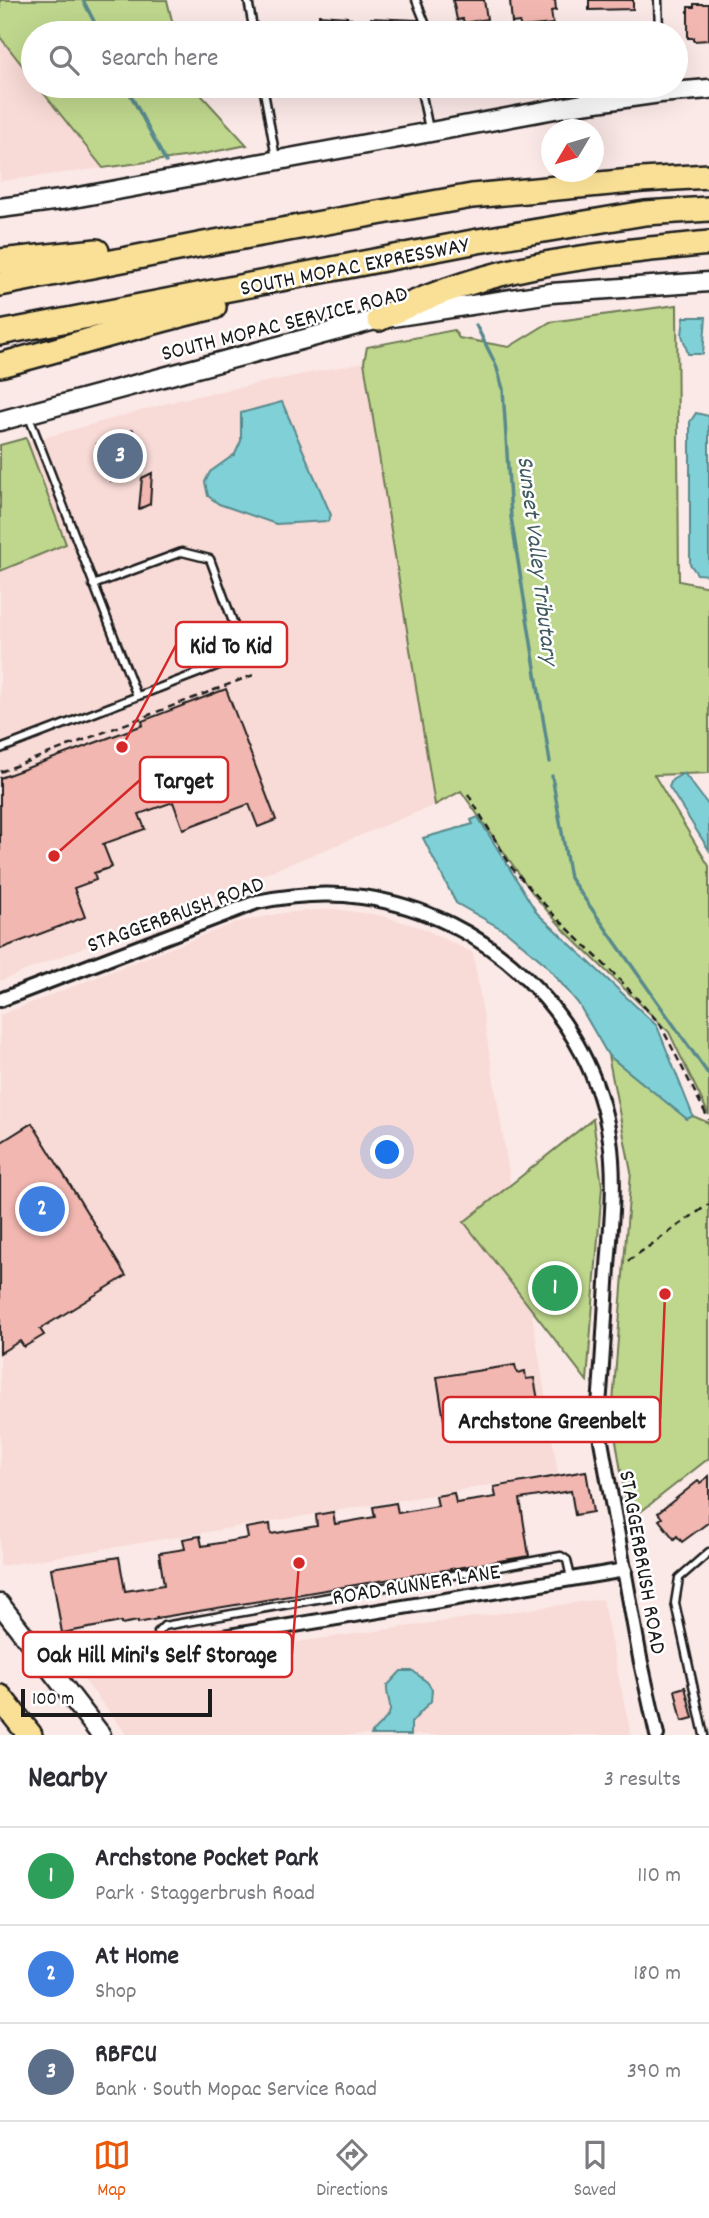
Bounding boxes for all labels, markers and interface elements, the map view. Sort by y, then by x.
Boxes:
search box [21,21,688,98]
icon: search [45,41,83,79]
text: Search here [101,41,219,78]
north arrow [541,119,604,182]
street label: SOUTH MOPAC EXPRESSWAY [238,230,472,307]
street label: SOUTH MOPAC SERVICE ROAD [158,279,412,372]
pin: 3 [97,430,143,482]
water label: Sunset Valley Tributary [506,454,566,670]
callout: Kid To Kid [176,622,287,667]
text: Kid To Kid [190,631,272,665]
callout: Target [140,757,228,802]
text: Target [154,766,214,800]
street label: STAGGERBRUSH ROAD [83,869,269,964]
your location [370,1135,404,1169]
pin: 2 [19,1183,65,1235]
pin: 1 [532,1262,578,1314]
callout: Archstone Greenbelt [443,1397,660,1442]
text: Archstone Greenbelt [458,1406,646,1440]
street label: STAGGERBRUSH ROAD [608,1468,673,1657]
street label: ROAD RUNNER LANE [330,1557,504,1616]
callout: Oak Hill Mini's Self Storage [23,1632,292,1677]
text: Oak Hill Mini's Self Storage [37,1640,278,1674]
scale bar [21,1686,212,1718]
text: 100 m [32,1687,74,1714]
text: Nearby [28,1759,106,1802]
text: 3 results [604,1764,681,1797]
text: Archstone Pocket Park [95,1841,319,1878]
text: 1 [48,1860,54,1893]
text: 110 m [637,1860,681,1893]
text: Park · Staggerbrush Road [95,1878,315,1911]
text: At Home [95,1939,179,1976]
text: 2 [46,1958,56,1991]
text: 180 m [633,1958,681,1991]
text: Shop [95,1976,137,2009]
text: RBFCU [95,2037,157,2074]
text: 3 [46,2056,56,2089]
text: 390 m [627,2056,681,2089]
text: Bank · South Mopac Service Road [95,2074,377,2107]
tab: Map [93,2136,131,2205]
tab: Directions [316,2136,388,2205]
tab: Saved [574,2136,616,2205]

